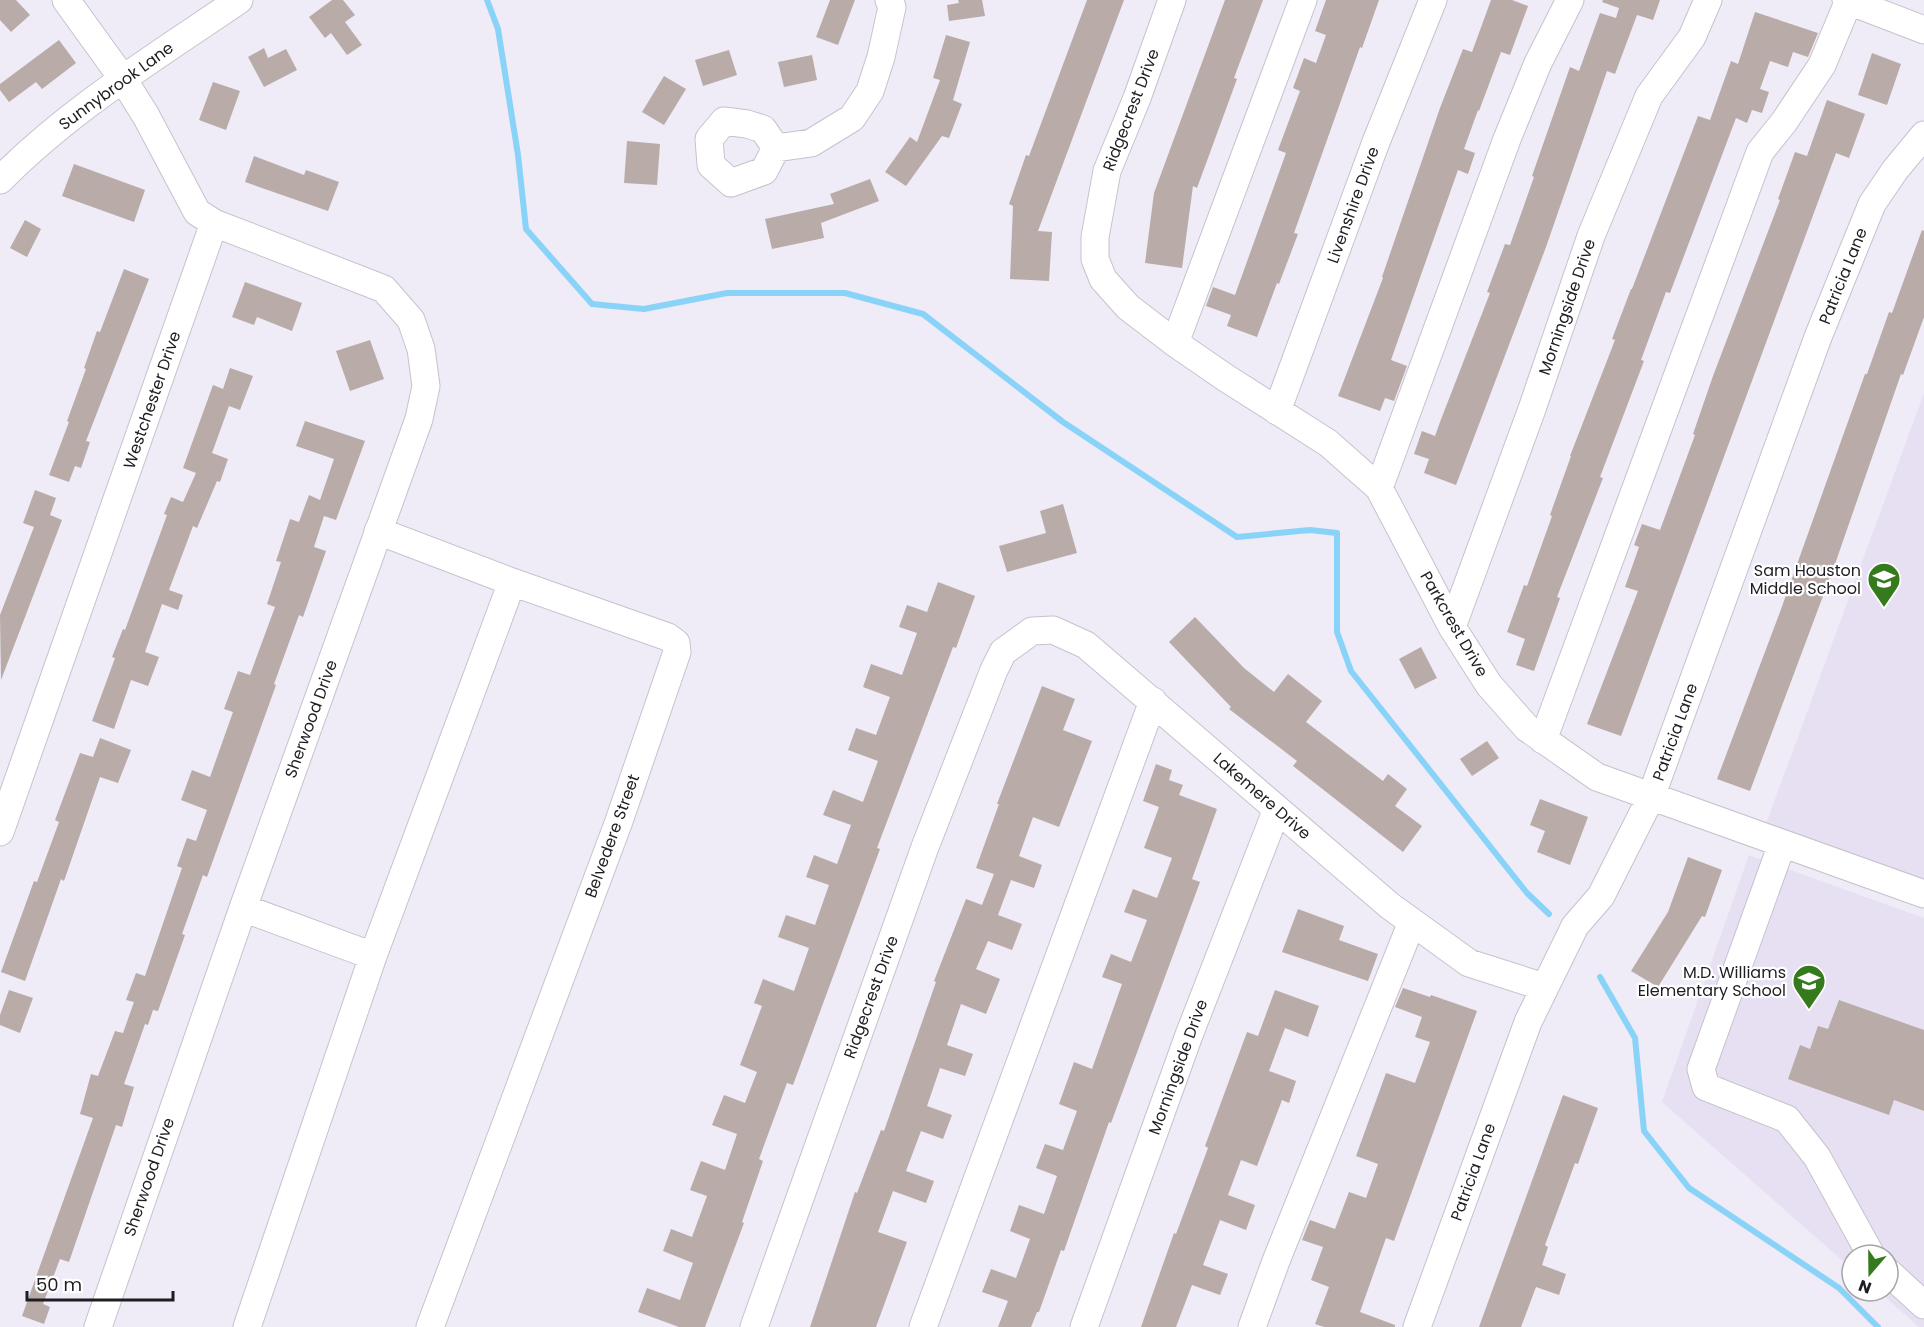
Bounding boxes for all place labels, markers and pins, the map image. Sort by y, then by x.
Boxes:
place label: Sam Houston Middle School [1750,559,1861,600]
school or university icon: Sam Houston Middle School [1866,561,1902,608]
place label: M.D. Williams Elementary School [1638,961,1786,1002]
school or university icon: M.D. Williams Elementary School [1791,963,1827,1010]

